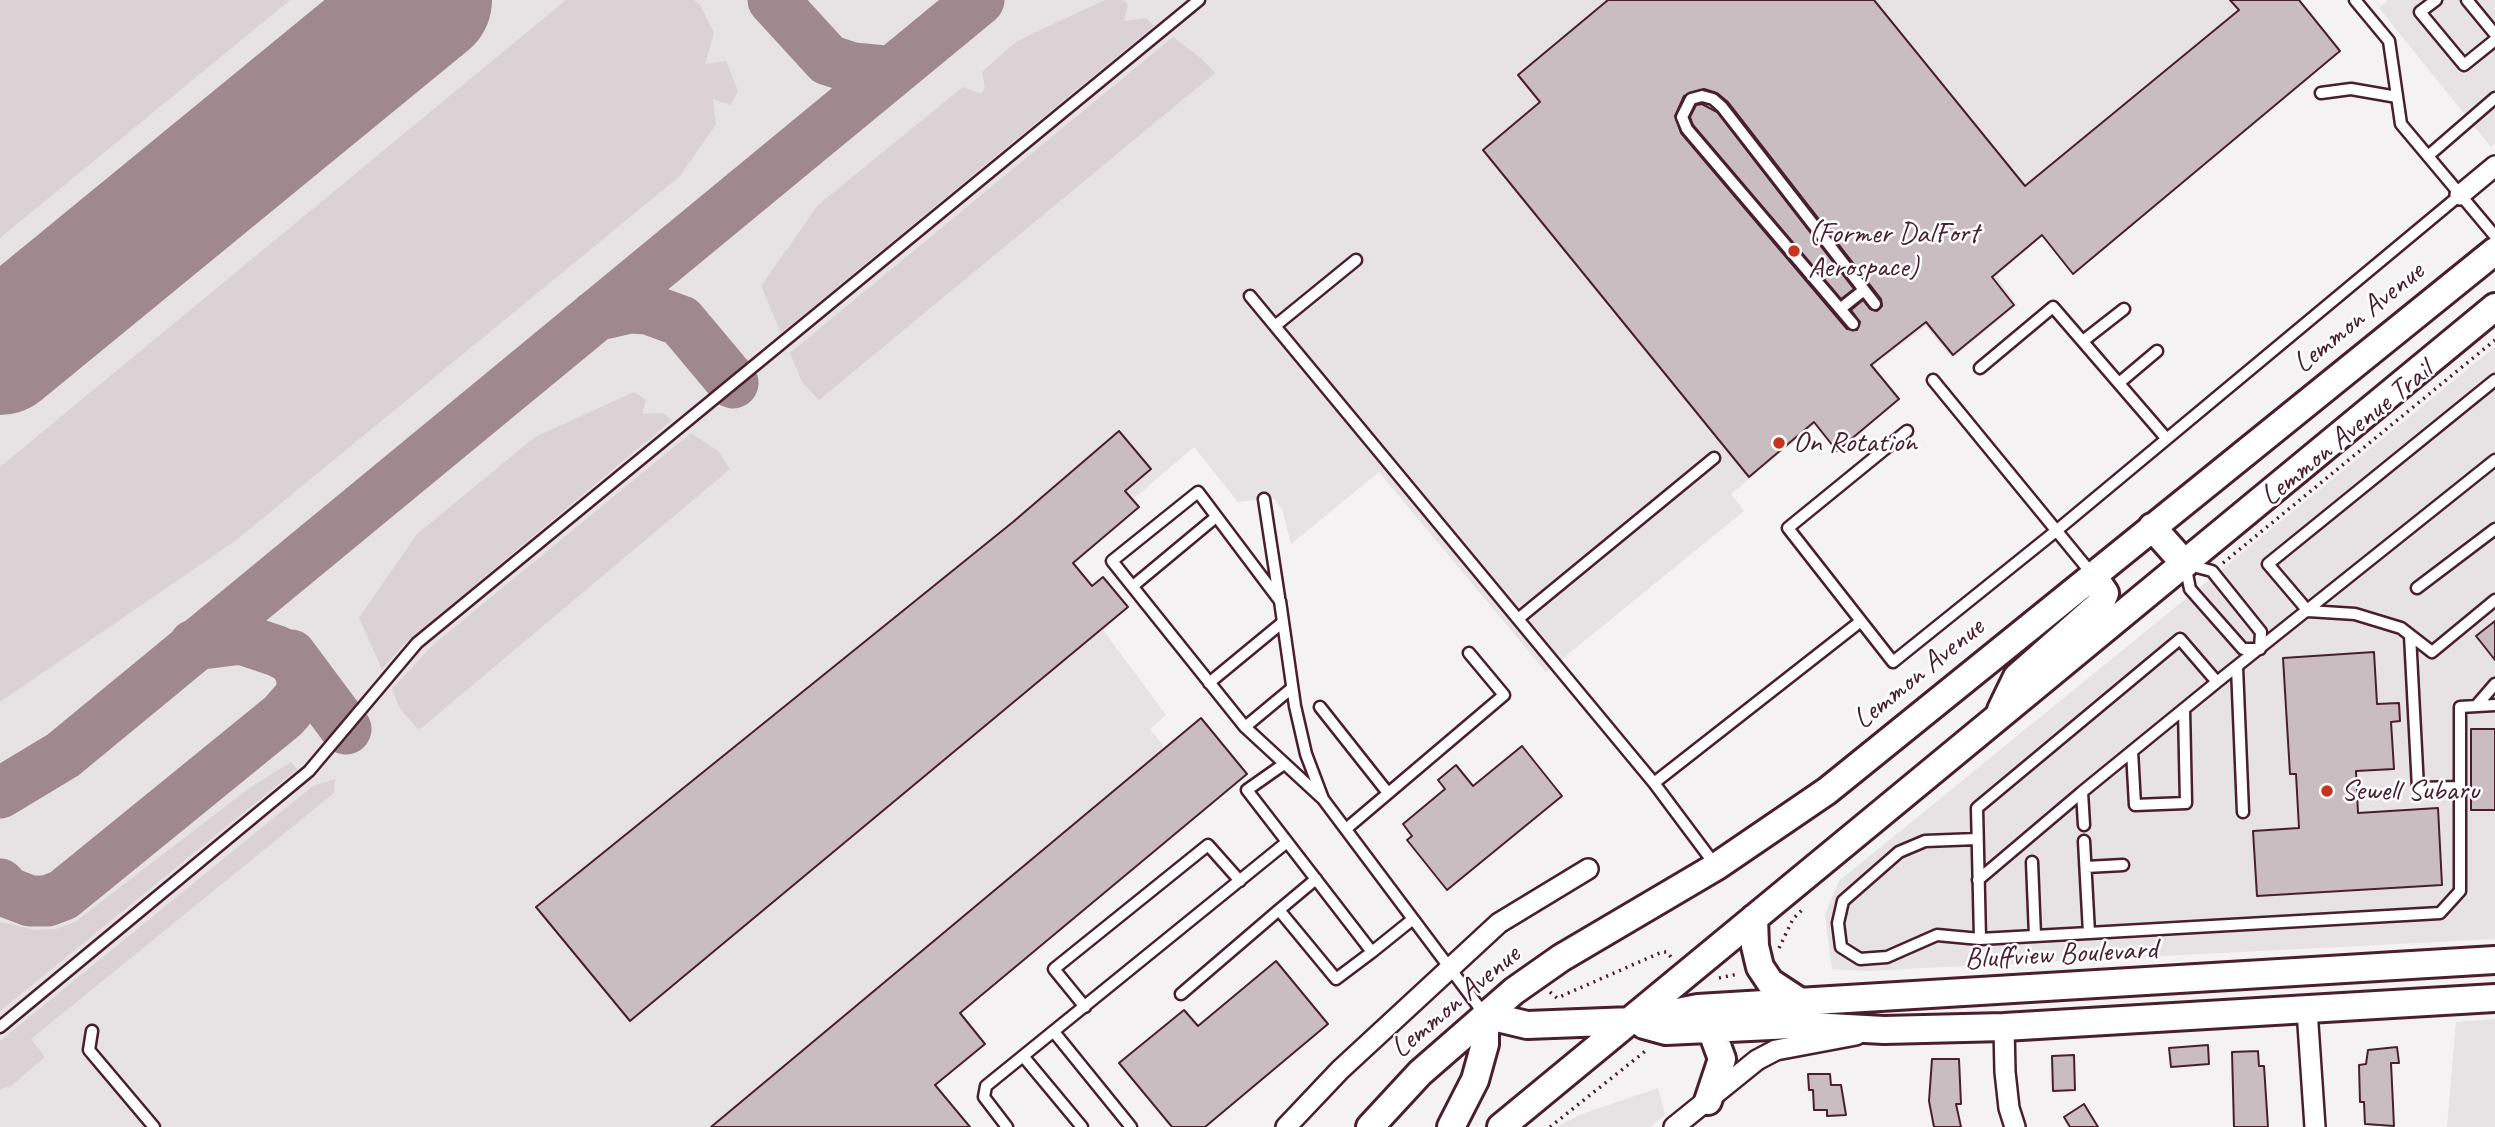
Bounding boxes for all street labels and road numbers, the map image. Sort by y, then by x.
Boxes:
street label: Lemmon Avenue [2286,254,2432,382]
street label: Lemmon Avenue Trail [2254,354,2440,514]
street label: Lemmon Avenue [1846,610,1992,738]
street label: Bluffview Boulevard [1964,932,2158,978]
street label: Lemmon Avenue [1384,937,1528,1067]

